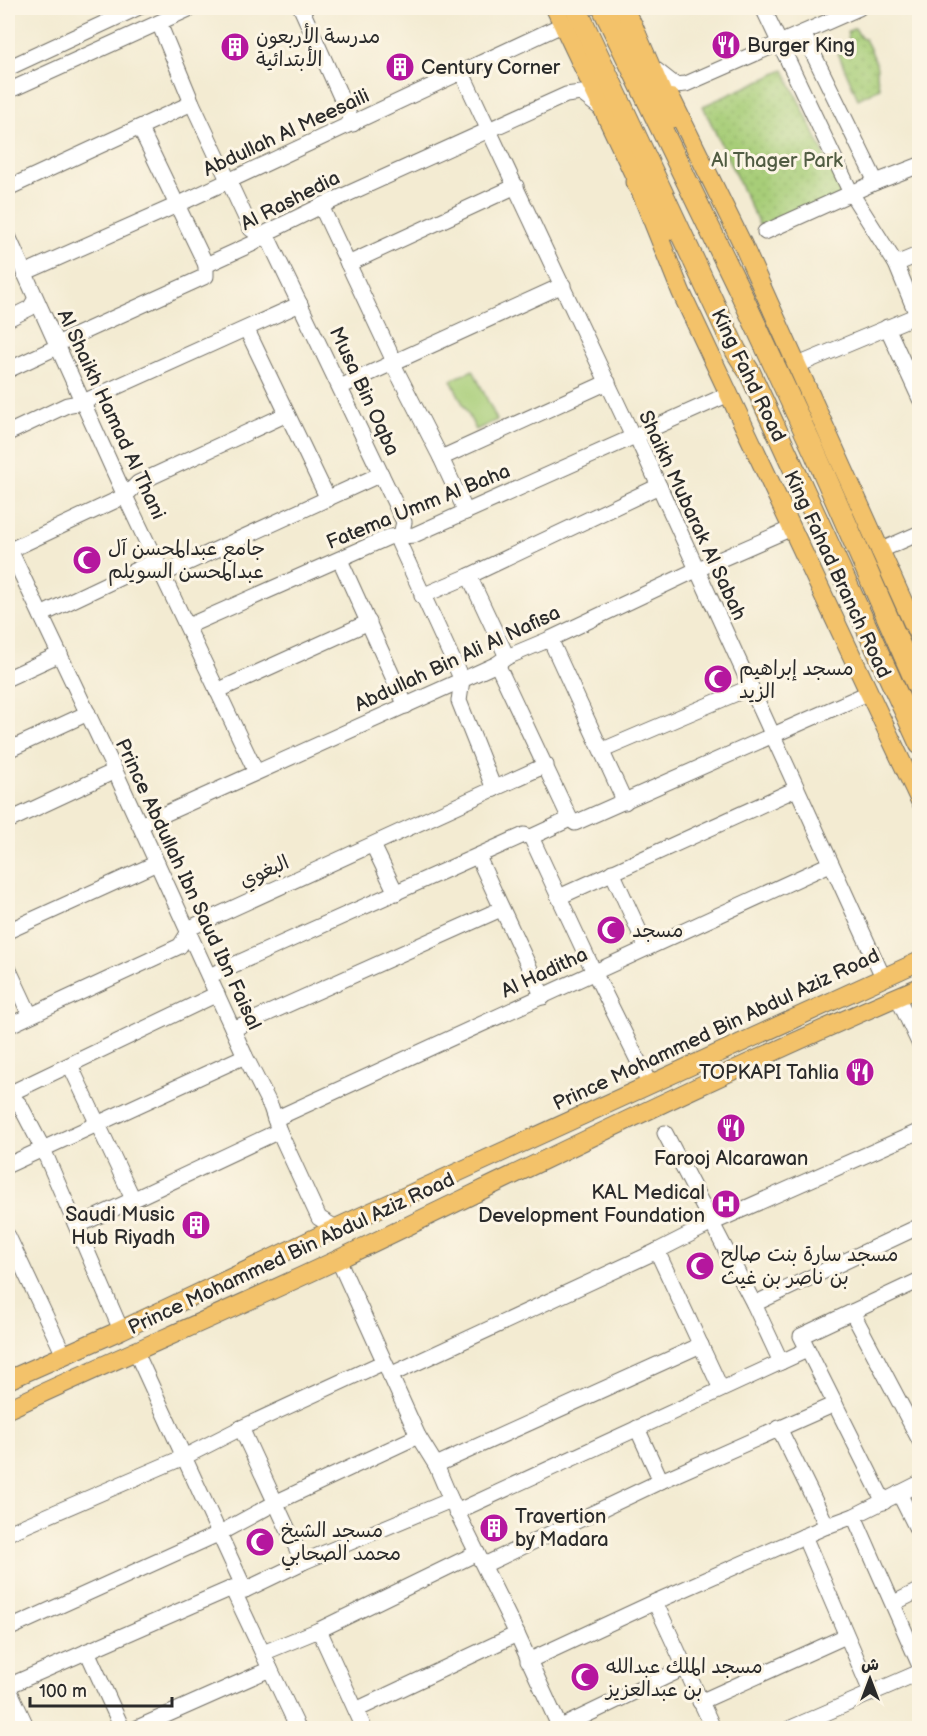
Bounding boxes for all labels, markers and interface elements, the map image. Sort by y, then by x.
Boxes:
place label: مدرسة الأربعون الأبتدائية [256,23,380,72]
restaurant icon: Burger King [710,29,742,61]
building icon: مدرسة الأربعون الأبتدائية [219,31,251,63]
place label: Burger King [747,34,855,58]
building icon: Century Corner [384,51,416,83]
place label: Century Corner [421,56,561,80]
street label: Abdullah Al Meesaili [199,84,373,182]
park label: Al Thager Park [711,149,843,173]
street label: Al Rashedia [237,166,344,236]
street label: King Fahd Road [706,305,791,446]
street label: Al Shaikh Hamad Al Thani [52,306,170,523]
street label: Musa Bin Oqba [324,323,404,460]
street label: Shaikh Mubarak Al Sabah [633,407,751,624]
street label: Fatema Umm Al Baha [323,459,514,555]
street label: King Fahad Branch Road [778,467,896,682]
place label: جامع عبدالمحسن آل عبدالمحسن السويلم [108,537,265,586]
mosque icon: جامع عبدالمحسن آل عبدالمحسن السويلم [71,544,103,576]
street label: Abdullah Bin Ali Al Nafisa [351,601,564,717]
place label: مسجد إبراهيم الزيد [739,657,854,704]
mosque icon: مسجد إبراهيم الزيد [702,663,734,695]
street label: Prince Abdullah Ibn Saud Ibn Faisal [110,735,266,1034]
street label: البغوي [236,850,294,895]
mosque icon: مسجد [595,914,627,946]
place label: مسجد [632,919,683,943]
street label: Al Haditha [497,942,591,1003]
street label: Prince Mohammed Bin Abdul Aziz Road [549,944,883,1116]
restaurant icon: TOPKAPI Tahlia [844,1056,876,1088]
place label: TOPKAPI Tahlia [699,1061,839,1085]
restaurant icon: Farooj Alcarawan [715,1112,747,1144]
place label: Farooj Alcarawan [654,1147,808,1171]
street label: Prince Mohammed Bin Abdul Aziz Road [124,1168,458,1340]
place label: KAL Medical Development Foundation [478,1181,705,1228]
hospital icon: KAL Medical Development Foundation [710,1188,742,1220]
place label: Saudi Music Hub Riyadh [65,1203,175,1250]
building icon: Saudi Music Hub Riyadh [180,1209,212,1241]
place label: مسجد سارة بنت صالح بن ناصر بن غيث [721,1243,898,1290]
mosque icon: مسجد سارة بنت صالح بن ناصر بن غيث [684,1250,716,1282]
place label: Travertion by Madara [515,1505,609,1552]
building icon: Travertion by Madara [478,1512,510,1544]
place label: مسجد الشيخ محمد الصحابي [281,1519,401,1571]
mosque icon: مسجد الشيخ محمد الصحابي [244,1526,276,1558]
north arrow [840,1649,900,1709]
place label: مسجد الملك عبدالله بن عبدالعزيز [604,1655,763,1702]
text: ش [861,1656,879,1675]
mosque icon: مسجد الملك عبدالله بن عبدالعزيز [569,1661,601,1693]
scale bar [30,1670,172,1708]
text: 100 m [39,1681,87,1702]

